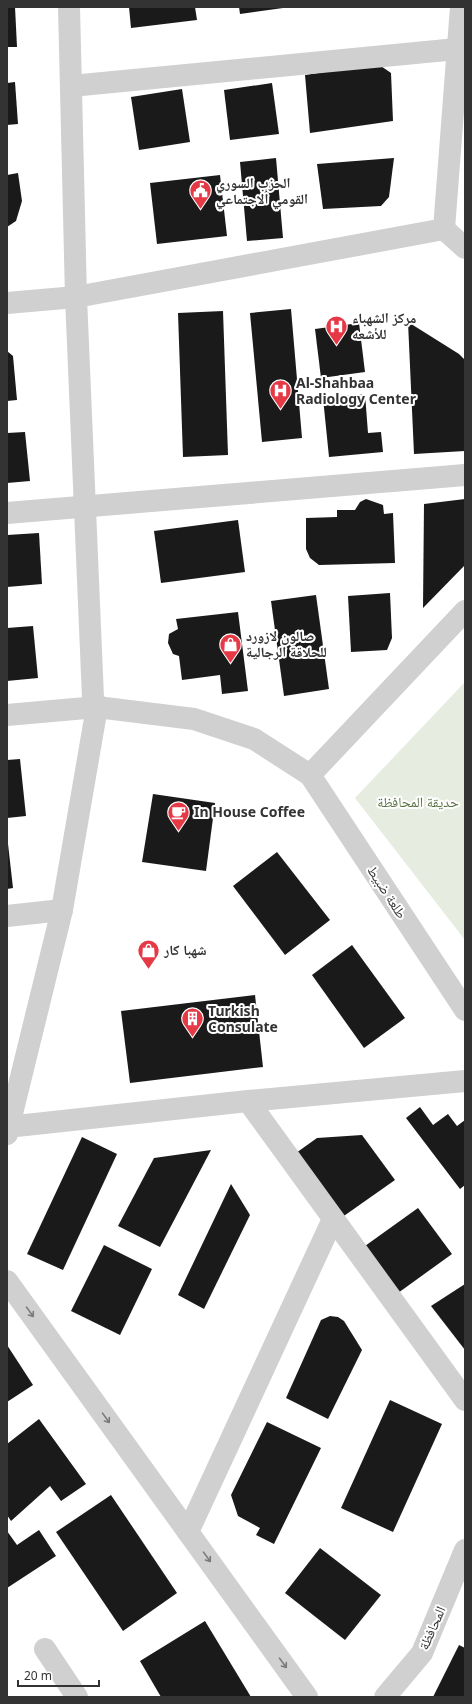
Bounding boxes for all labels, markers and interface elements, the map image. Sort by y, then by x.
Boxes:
place label: الحزب السوري القومي الاجتماعي [216,173,308,210]
public building icon: الحزب السوري القومي الاجتماعي [188,178,214,211]
place label: مركز الشهباء للأشعه [352,308,416,343]
hospital icon: مركز الشهباء للأشعه [324,313,350,346]
place label: Al-Shahbaa Radiology Center [296,373,417,408]
hospital icon: Al-Shahbaa Radiology Center [268,378,294,411]
place label: صالون لازورد للحلاقة الرجالية [246,626,327,661]
shop icon: صالون لازورد للحلاقة الرجالية [217,631,243,664]
park label: حديقة المحافظة [377,792,459,811]
cafe icon: In House Coffee [166,799,192,832]
place label: In House Coffee [194,802,305,821]
street label: طلعة ضبيط [363,862,412,922]
shop icon: شهبا كار [135,937,161,970]
place label: شهبا كار [163,940,207,959]
place label: Turkish Consulate [208,1001,278,1036]
building icon: Turkish Consulate [179,1006,205,1039]
one-way arrow [26,1307,34,1318]
one-way arrow [102,1412,110,1423]
one-way arrow [202,1551,211,1562]
street label: المحافظة [414,1603,450,1653]
one-way arrow [278,1657,287,1668]
scale bar [18,1662,99,1688]
text: 20 m [24,1667,52,1684]

